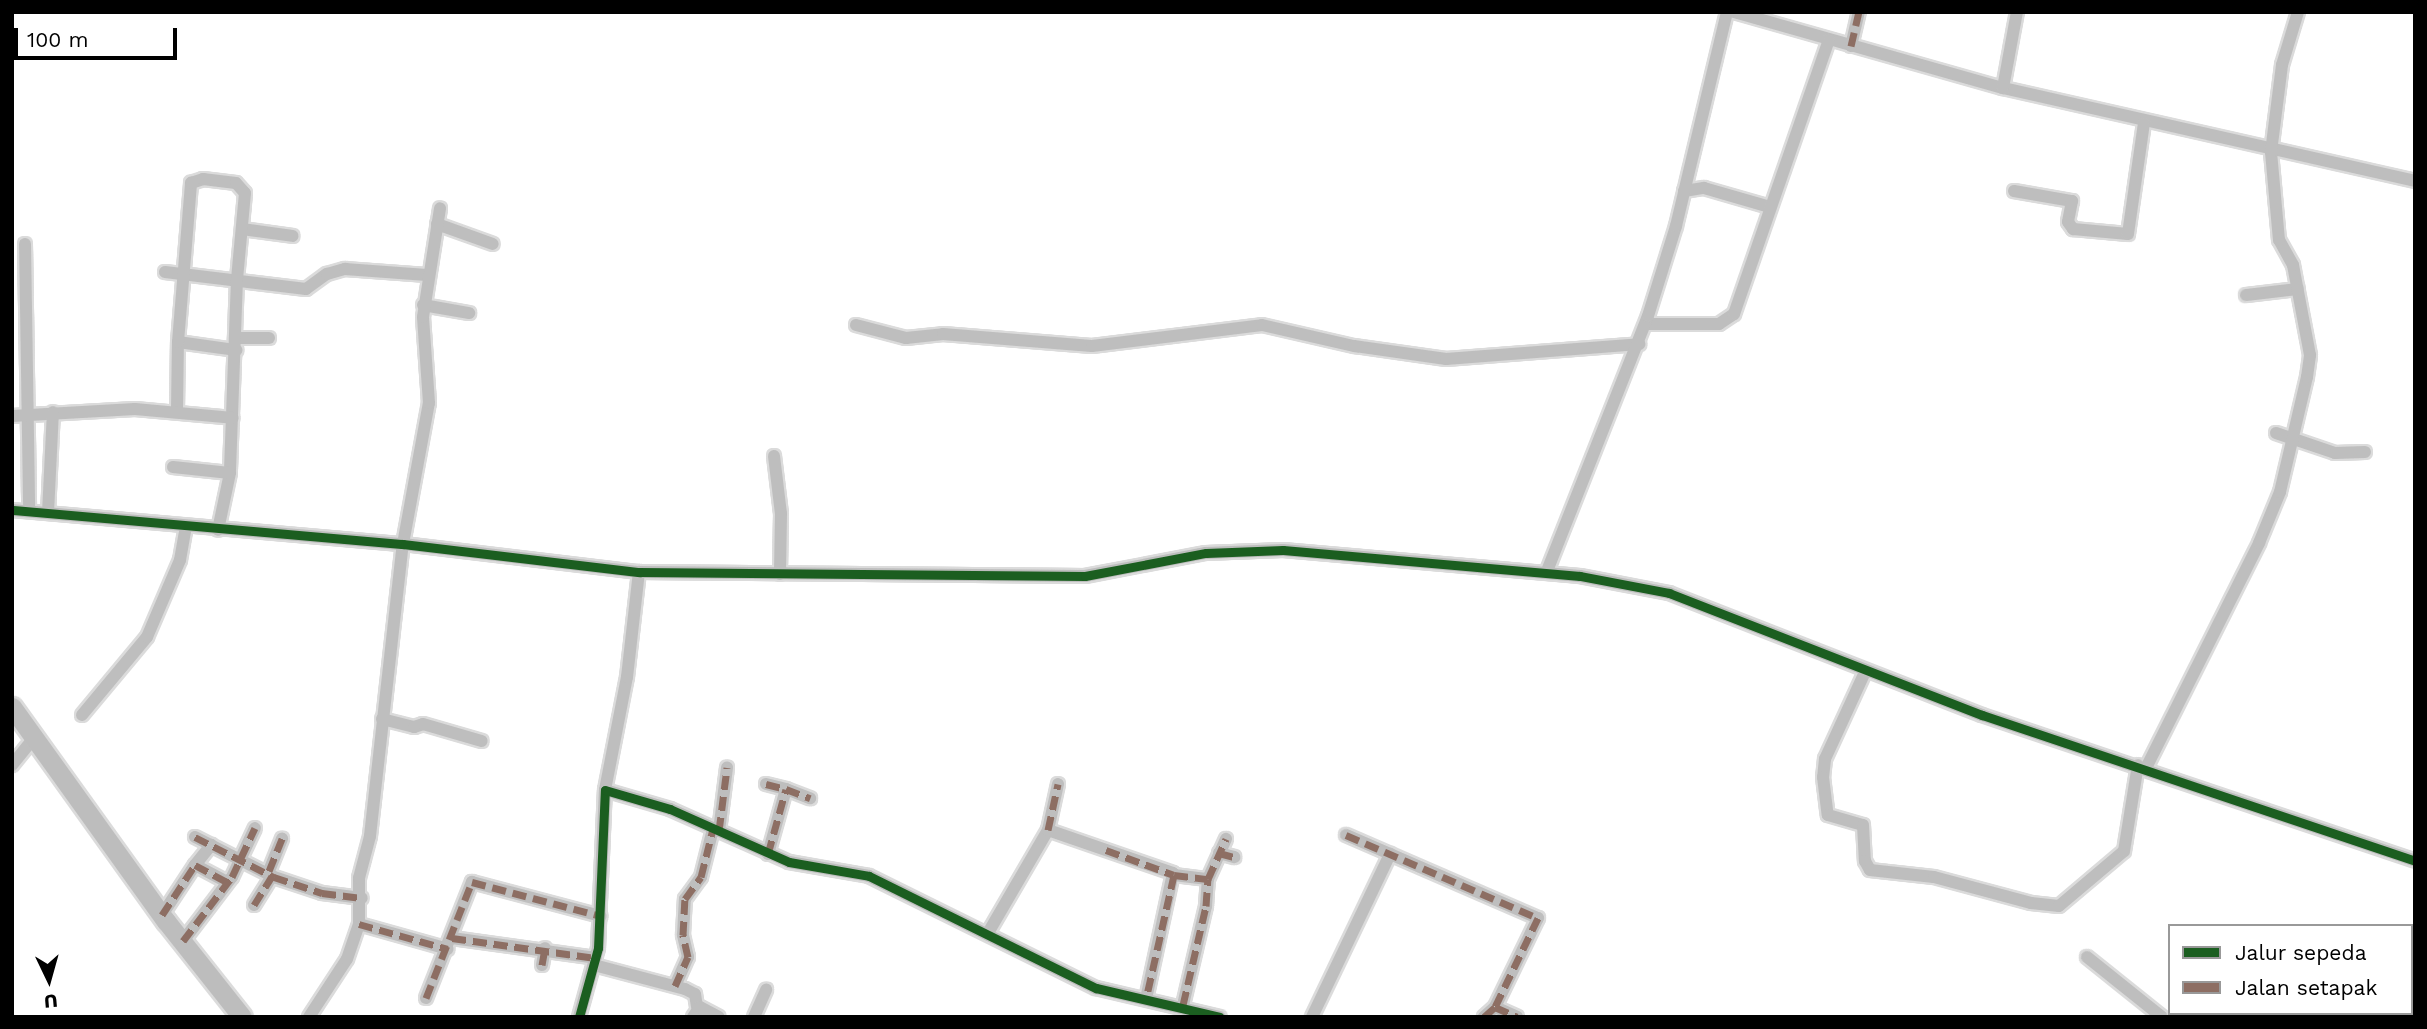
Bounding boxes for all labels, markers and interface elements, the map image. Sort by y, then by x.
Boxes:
scale bar [18,14,180,58]
text: 100 m [27,27,89,52]
legend [2168,924,2413,1015]
text: Jalur sepeda [2235,940,2367,965]
north arrow [14,945,84,1015]
text: Jalan setapak [2235,975,2377,1000]
text: U [43,989,59,1013]

